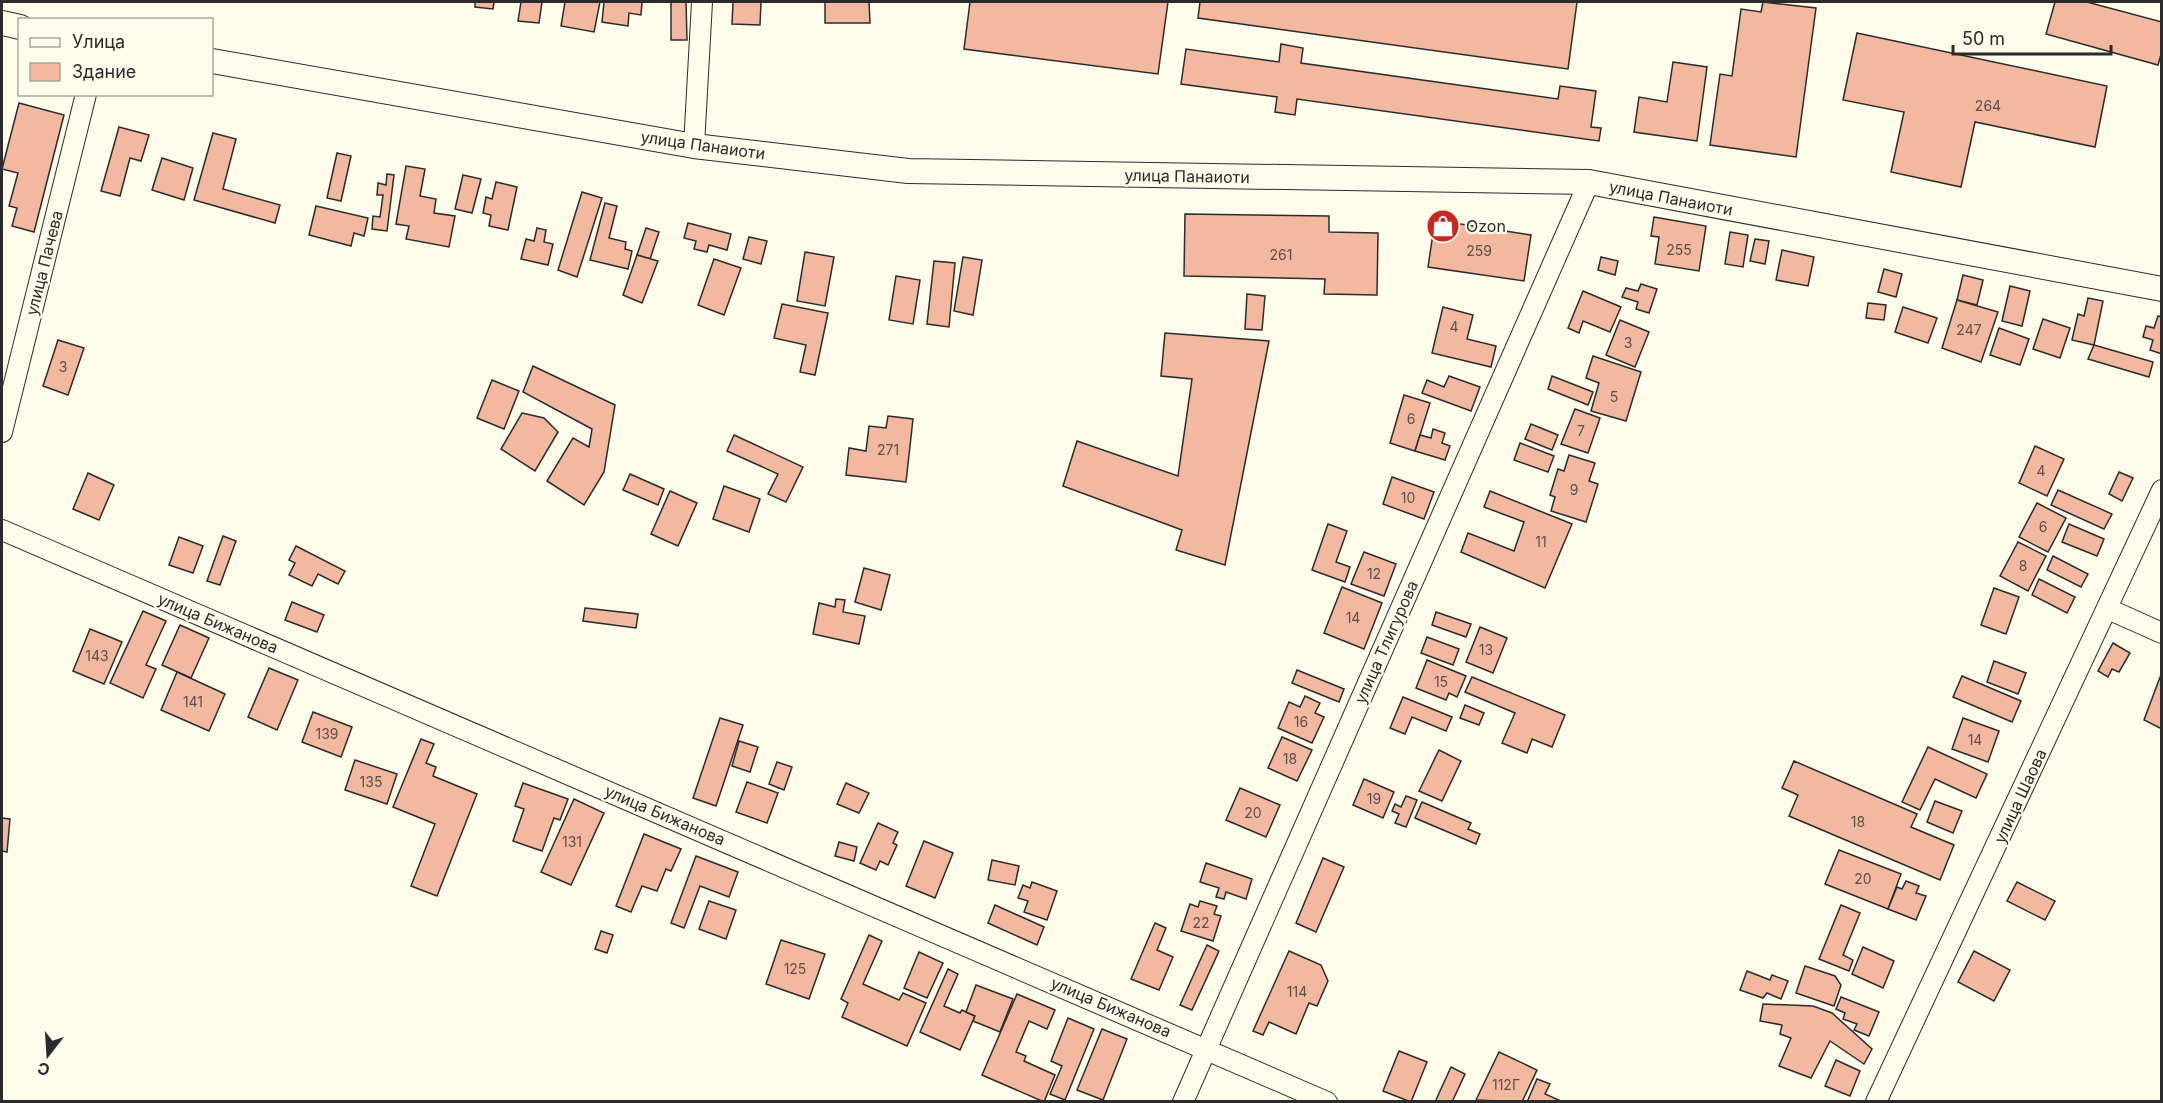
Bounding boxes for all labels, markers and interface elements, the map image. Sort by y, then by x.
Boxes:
legend [18,18,213,96]
scale bar [1953,18,2110,56]
text: 50 m [1962,28,2005,49]
text: Улица [72,31,125,52]
text: Здание [72,61,136,82]
house number: 264 [1975,97,2001,114]
street label: улица Панаиоти [639,126,767,164]
street label: улица Панаиоти [1124,165,1250,187]
street label: улица Панаиоти [1607,176,1735,220]
street label: улица Пачева [21,208,67,318]
shop icon: Ozon [1425,208,1461,244]
place label: Ozon [1466,216,1506,236]
house number: 255 [1666,241,1692,258]
house number: 259 [1466,242,1492,259]
house number: 261 [1270,246,1292,263]
house number: 4 [1449,318,1459,335]
house number: 247 [1956,321,1982,338]
house number: 3 [1624,334,1632,351]
house number: 3 [59,358,67,375]
house number: 5 [1610,388,1618,405]
house number: 6 [1407,410,1415,427]
house number: 7 [1577,422,1585,439]
house number: 271 [877,441,899,458]
house number: 4 [2036,462,2046,479]
house number: 9 [1570,481,1578,498]
house number: 10 [1401,489,1415,506]
house number: 6 [2039,518,2047,535]
house number: 11 [1535,533,1547,550]
house number: 8 [2019,557,2027,574]
house number: 12 [1367,565,1381,582]
street label: улица Тлигурова [1350,577,1422,707]
street label: улица Бижанова [155,589,281,657]
house number: 14 [1346,609,1360,626]
house number: 13 [1479,641,1493,658]
house number: 143 [85,647,109,664]
house number: 15 [1434,673,1448,690]
house number: 141 [183,693,203,710]
house number: 16 [1294,713,1308,730]
house number: 139 [315,725,339,742]
house number: 14 [1968,731,1982,748]
street label: улица Шаова [1989,746,2051,846]
house number: 18 [1283,750,1297,767]
house number: 135 [360,773,382,790]
street label: улица Бижанова [602,781,728,849]
house number: 19 [1367,790,1381,807]
house number: 20 [1244,804,1262,821]
house number: 18 [1851,813,1865,830]
house number: 131 [562,833,582,850]
house number: 20 [1854,870,1872,887]
house number: 22 [1192,914,1210,931]
house number: 125 [784,960,806,977]
street label: улица Бижанова [1048,973,1174,1041]
house number: 114 [1287,983,1307,1000]
north arrow [18,1025,78,1085]
text: С [35,1058,52,1081]
house number: 112Г [1492,1076,1520,1093]

